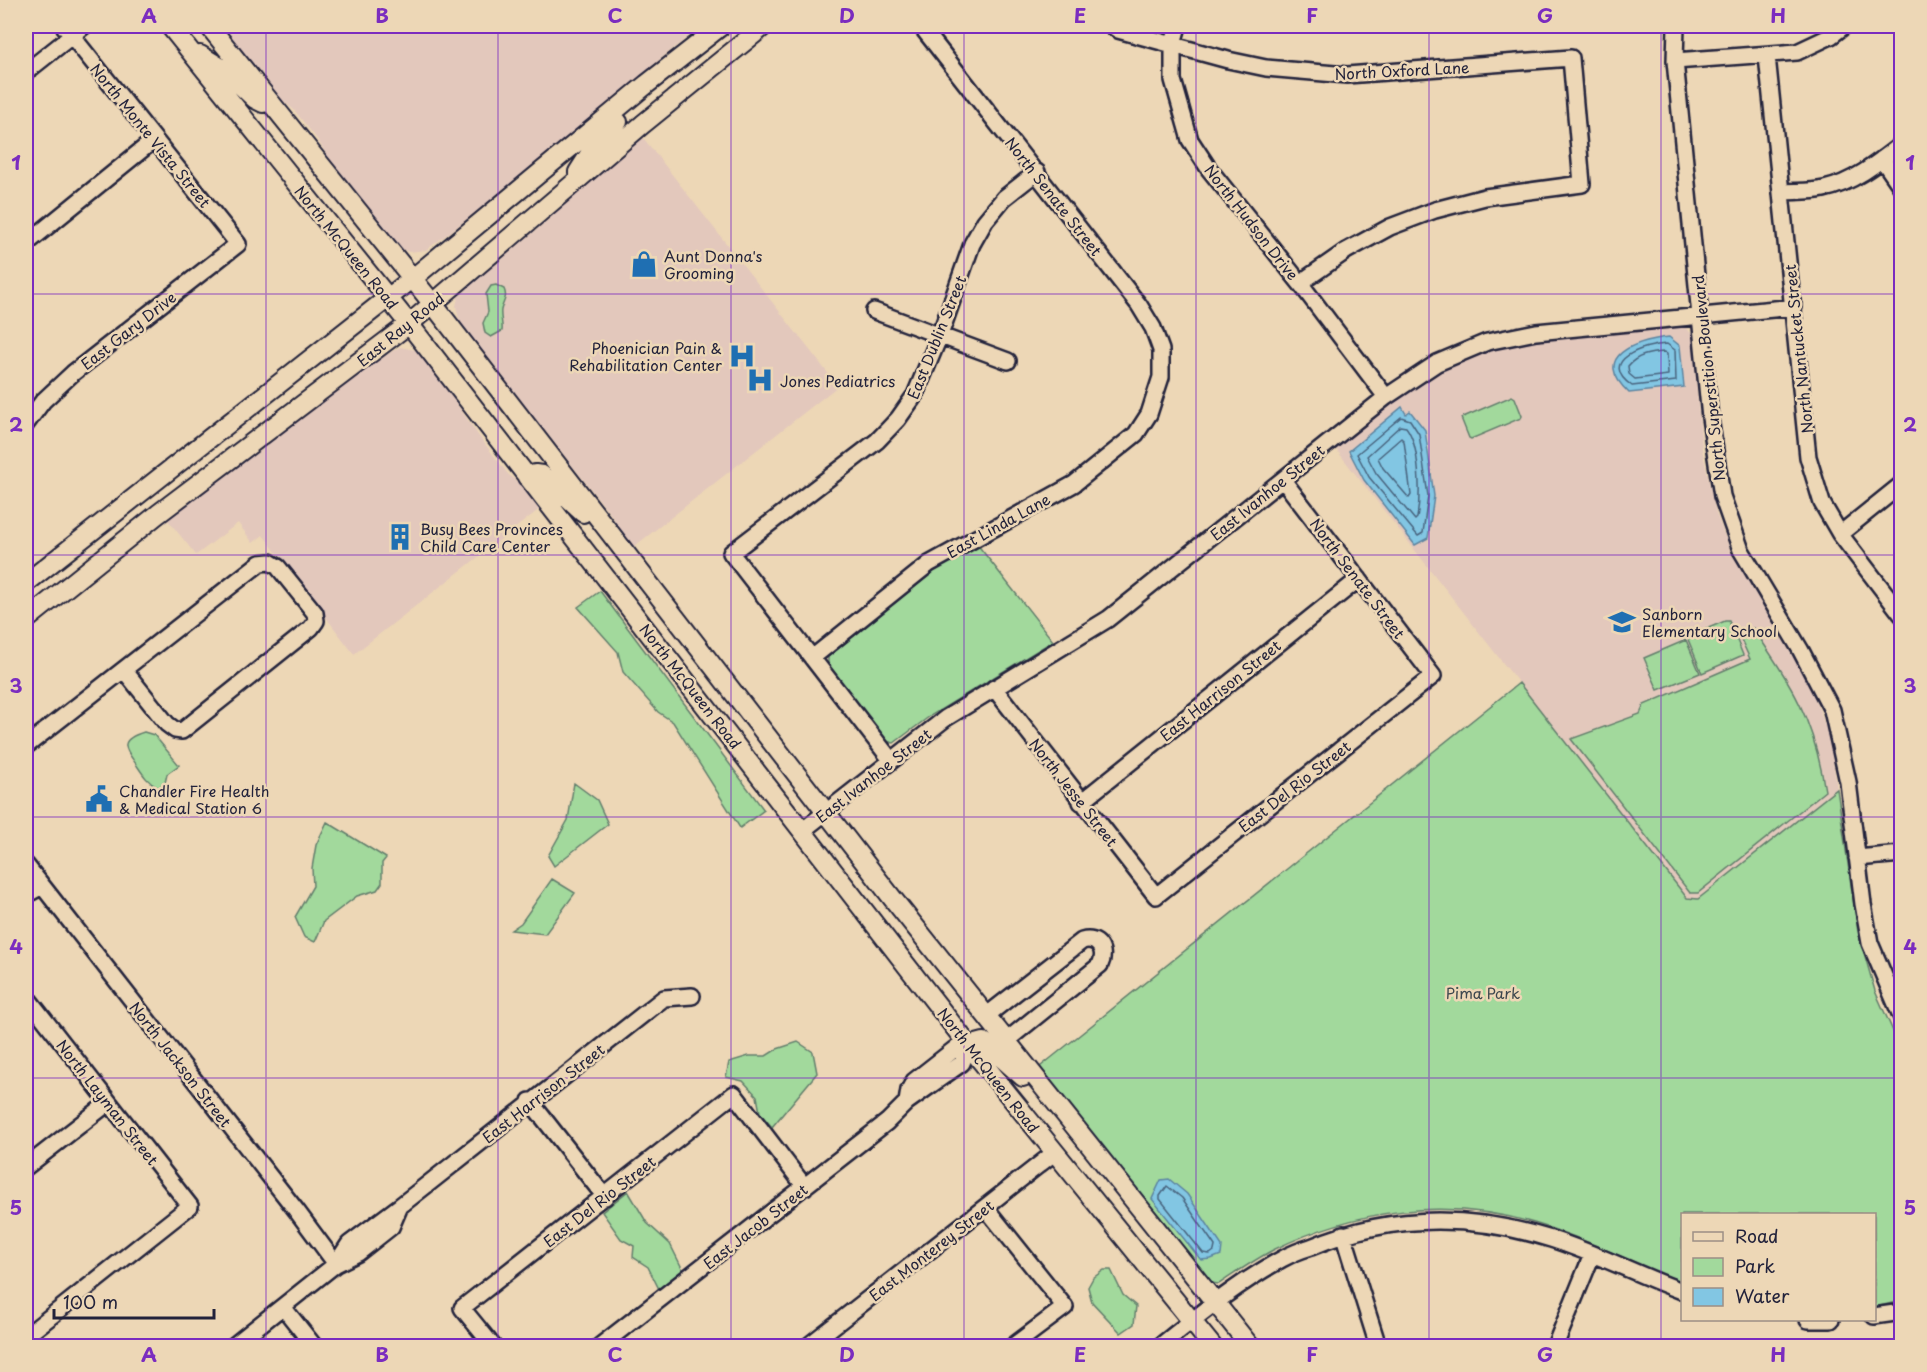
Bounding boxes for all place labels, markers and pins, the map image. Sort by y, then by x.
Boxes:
place label: Aunt Donna's Grooming [664,244,762,284]
shop icon: Aunt Donna's Grooming [629,249,659,279]
place label: Phoenician Pain & Rehabilitation Center [569,336,722,376]
hospital icon: Phoenician Pain & Rehabilitation Center [727,341,757,371]
hospital icon: Jones Pediatrics [745,365,775,395]
place label: Jones Pediatrics [780,369,895,392]
place label: Busy Bees Provinces Child Care Center [420,517,563,557]
building icon: Busy Bees Provinces Child Care Center [385,522,415,552]
place label: Sanborn Elementary School [1642,602,1777,642]
school or university icon: Sanborn Elementary School [1607,607,1637,637]
place label: Chandler Fire Health & Medical Station 6 [119,779,269,819]
public building icon: Chandler Fire Health & Medical Station 6 [84,784,114,814]

